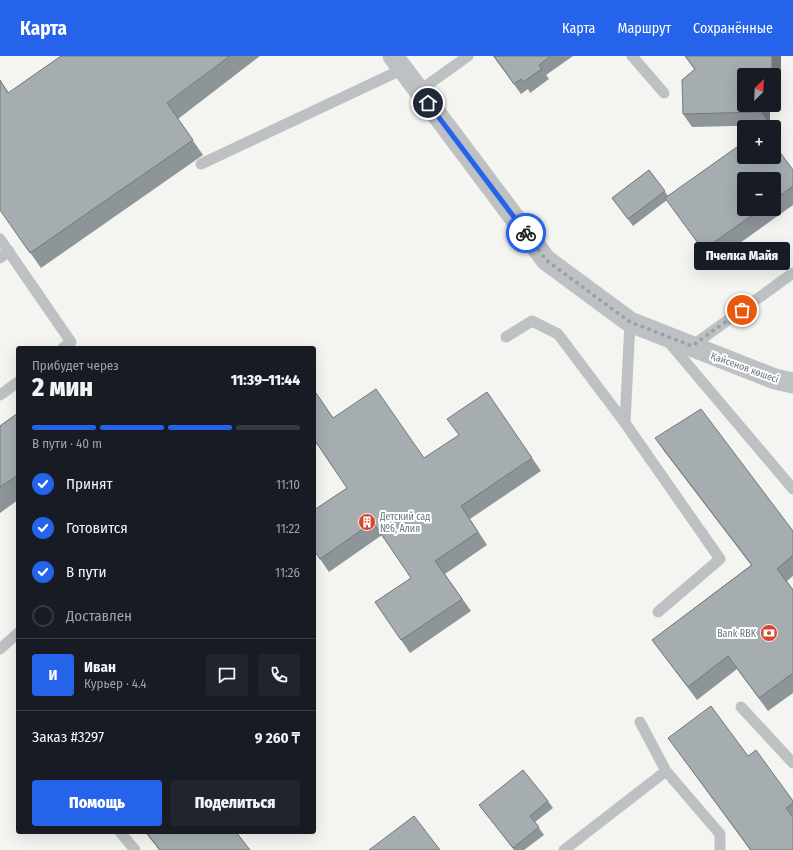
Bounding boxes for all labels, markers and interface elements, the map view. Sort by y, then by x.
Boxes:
text: Карта [20,17,67,40]
text: Карта [562,20,595,37]
text: Маршрут [617,20,671,37]
text: Сохранённые [693,20,773,37]
north arrow [737,68,781,112]
map controls [737,68,781,216]
pin [411,86,445,120]
icon: home [417,92,439,114]
button: + [737,120,781,164]
button: − [737,172,781,216]
courier [506,213,546,253]
icon: bike [515,222,537,244]
callout: Пчелка Майя [694,242,790,270]
text: Пчелка Майя [706,248,778,263]
pin [725,293,759,327]
icon: bag [731,299,753,321]
street label: Қайсенов көшесі [709,349,781,386]
text: Прибудет через [32,358,119,373]
text: 11:39–11:44 [231,371,300,389]
text: 2 мин [32,372,93,403]
text: В пути · 40 m [32,436,102,451]
icon: check [32,473,54,495]
text: Принят [66,475,113,493]
text: 11:10 [276,477,300,492]
place label: Детский сад №6, Алия [379,511,430,535]
building icon: Детский сад №6, Алия [357,512,377,532]
icon: check [32,517,54,539]
text: Готовится [66,519,128,537]
text: 11:22 [276,521,300,536]
icon: check [32,561,54,583]
text: В пути [66,563,107,581]
text: 11:26 [275,565,300,580]
text: Доставлен [66,607,132,625]
bank icon: Bank RBK [759,623,779,643]
place label: Bank RBK [717,628,757,640]
button: chat [206,654,248,696]
button: phone [258,654,300,696]
text: Иван [84,658,116,676]
text: И [49,666,58,684]
text: Курьер · 4.4 [84,676,147,691]
text: Заказ #3297 [32,728,104,746]
text: 9 260 ₸ [255,729,300,747]
button: Помощь [32,780,162,826]
button: Поделиться [170,780,300,826]

